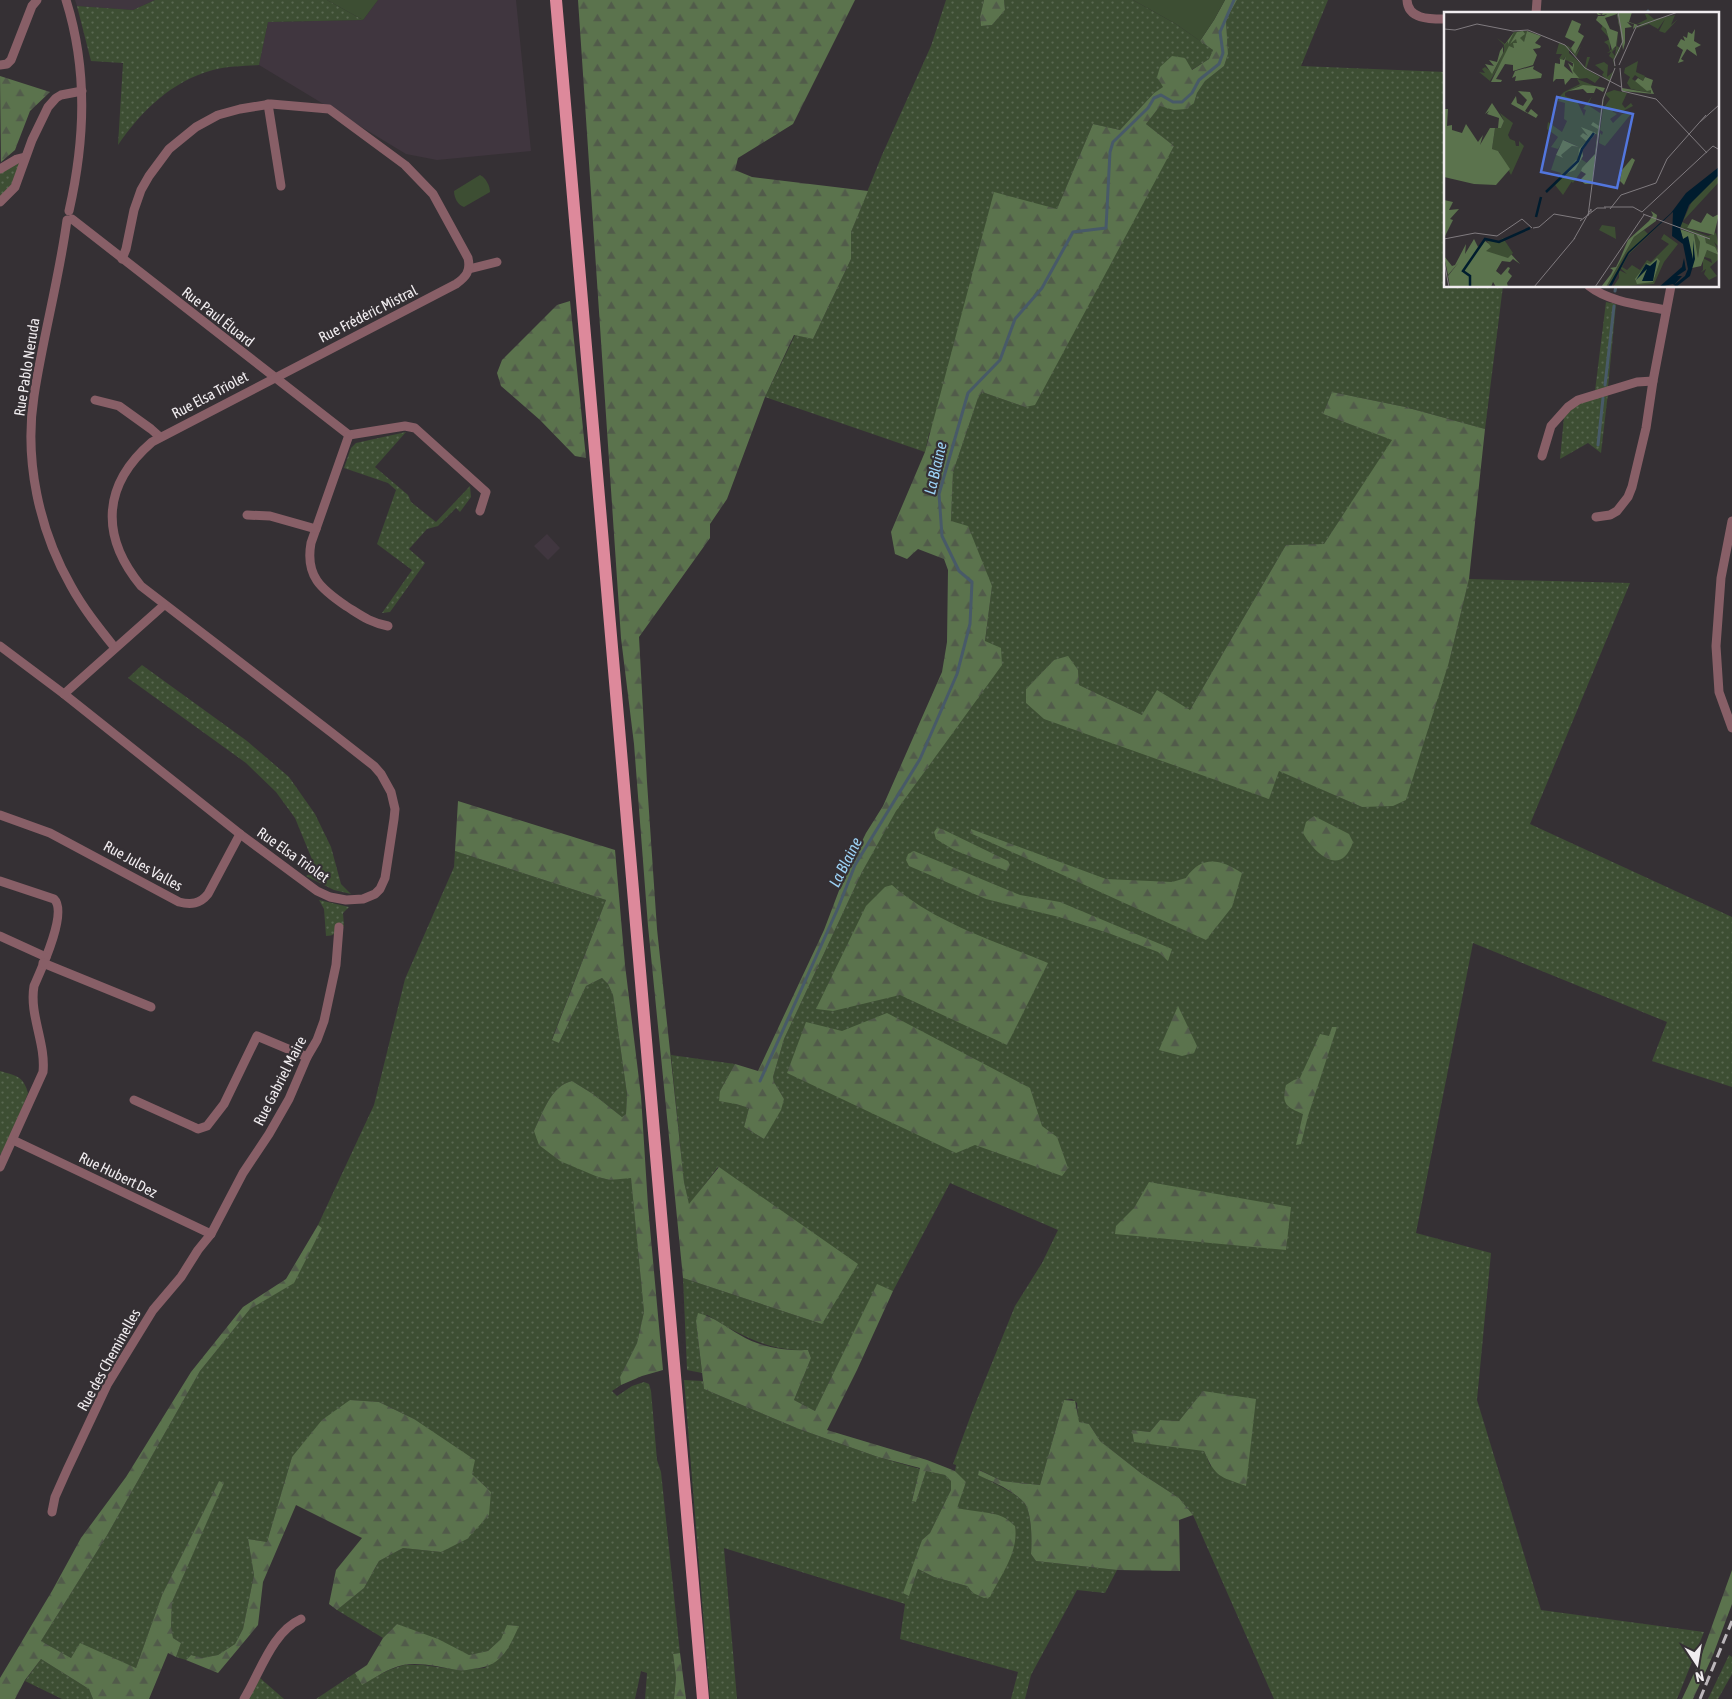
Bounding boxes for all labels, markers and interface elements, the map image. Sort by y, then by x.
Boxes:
inset map [1444,12,1720,288]
street label: Rue Frédéric Mistral [316,281,420,346]
street label: Rue Paul Éluard [179,283,258,350]
street label: Rue Pablo Neruda [10,317,43,417]
street label: Rue Elsa Triolet [169,367,251,422]
water label: La Blaine [920,440,950,496]
street label: Rue Elsa Triolet [254,824,333,886]
water label: La Blaine [825,834,865,890]
street label: Rue Jules Valles [101,837,186,894]
street label: Rue Gabriel Maire [250,1033,309,1128]
street label: Rue Hubert Dez [76,1148,161,1201]
street label: Rue des Cheminelles [74,1306,144,1414]
north arrow [1672,1639,1722,1689]
text: N [1694,1668,1705,1685]

